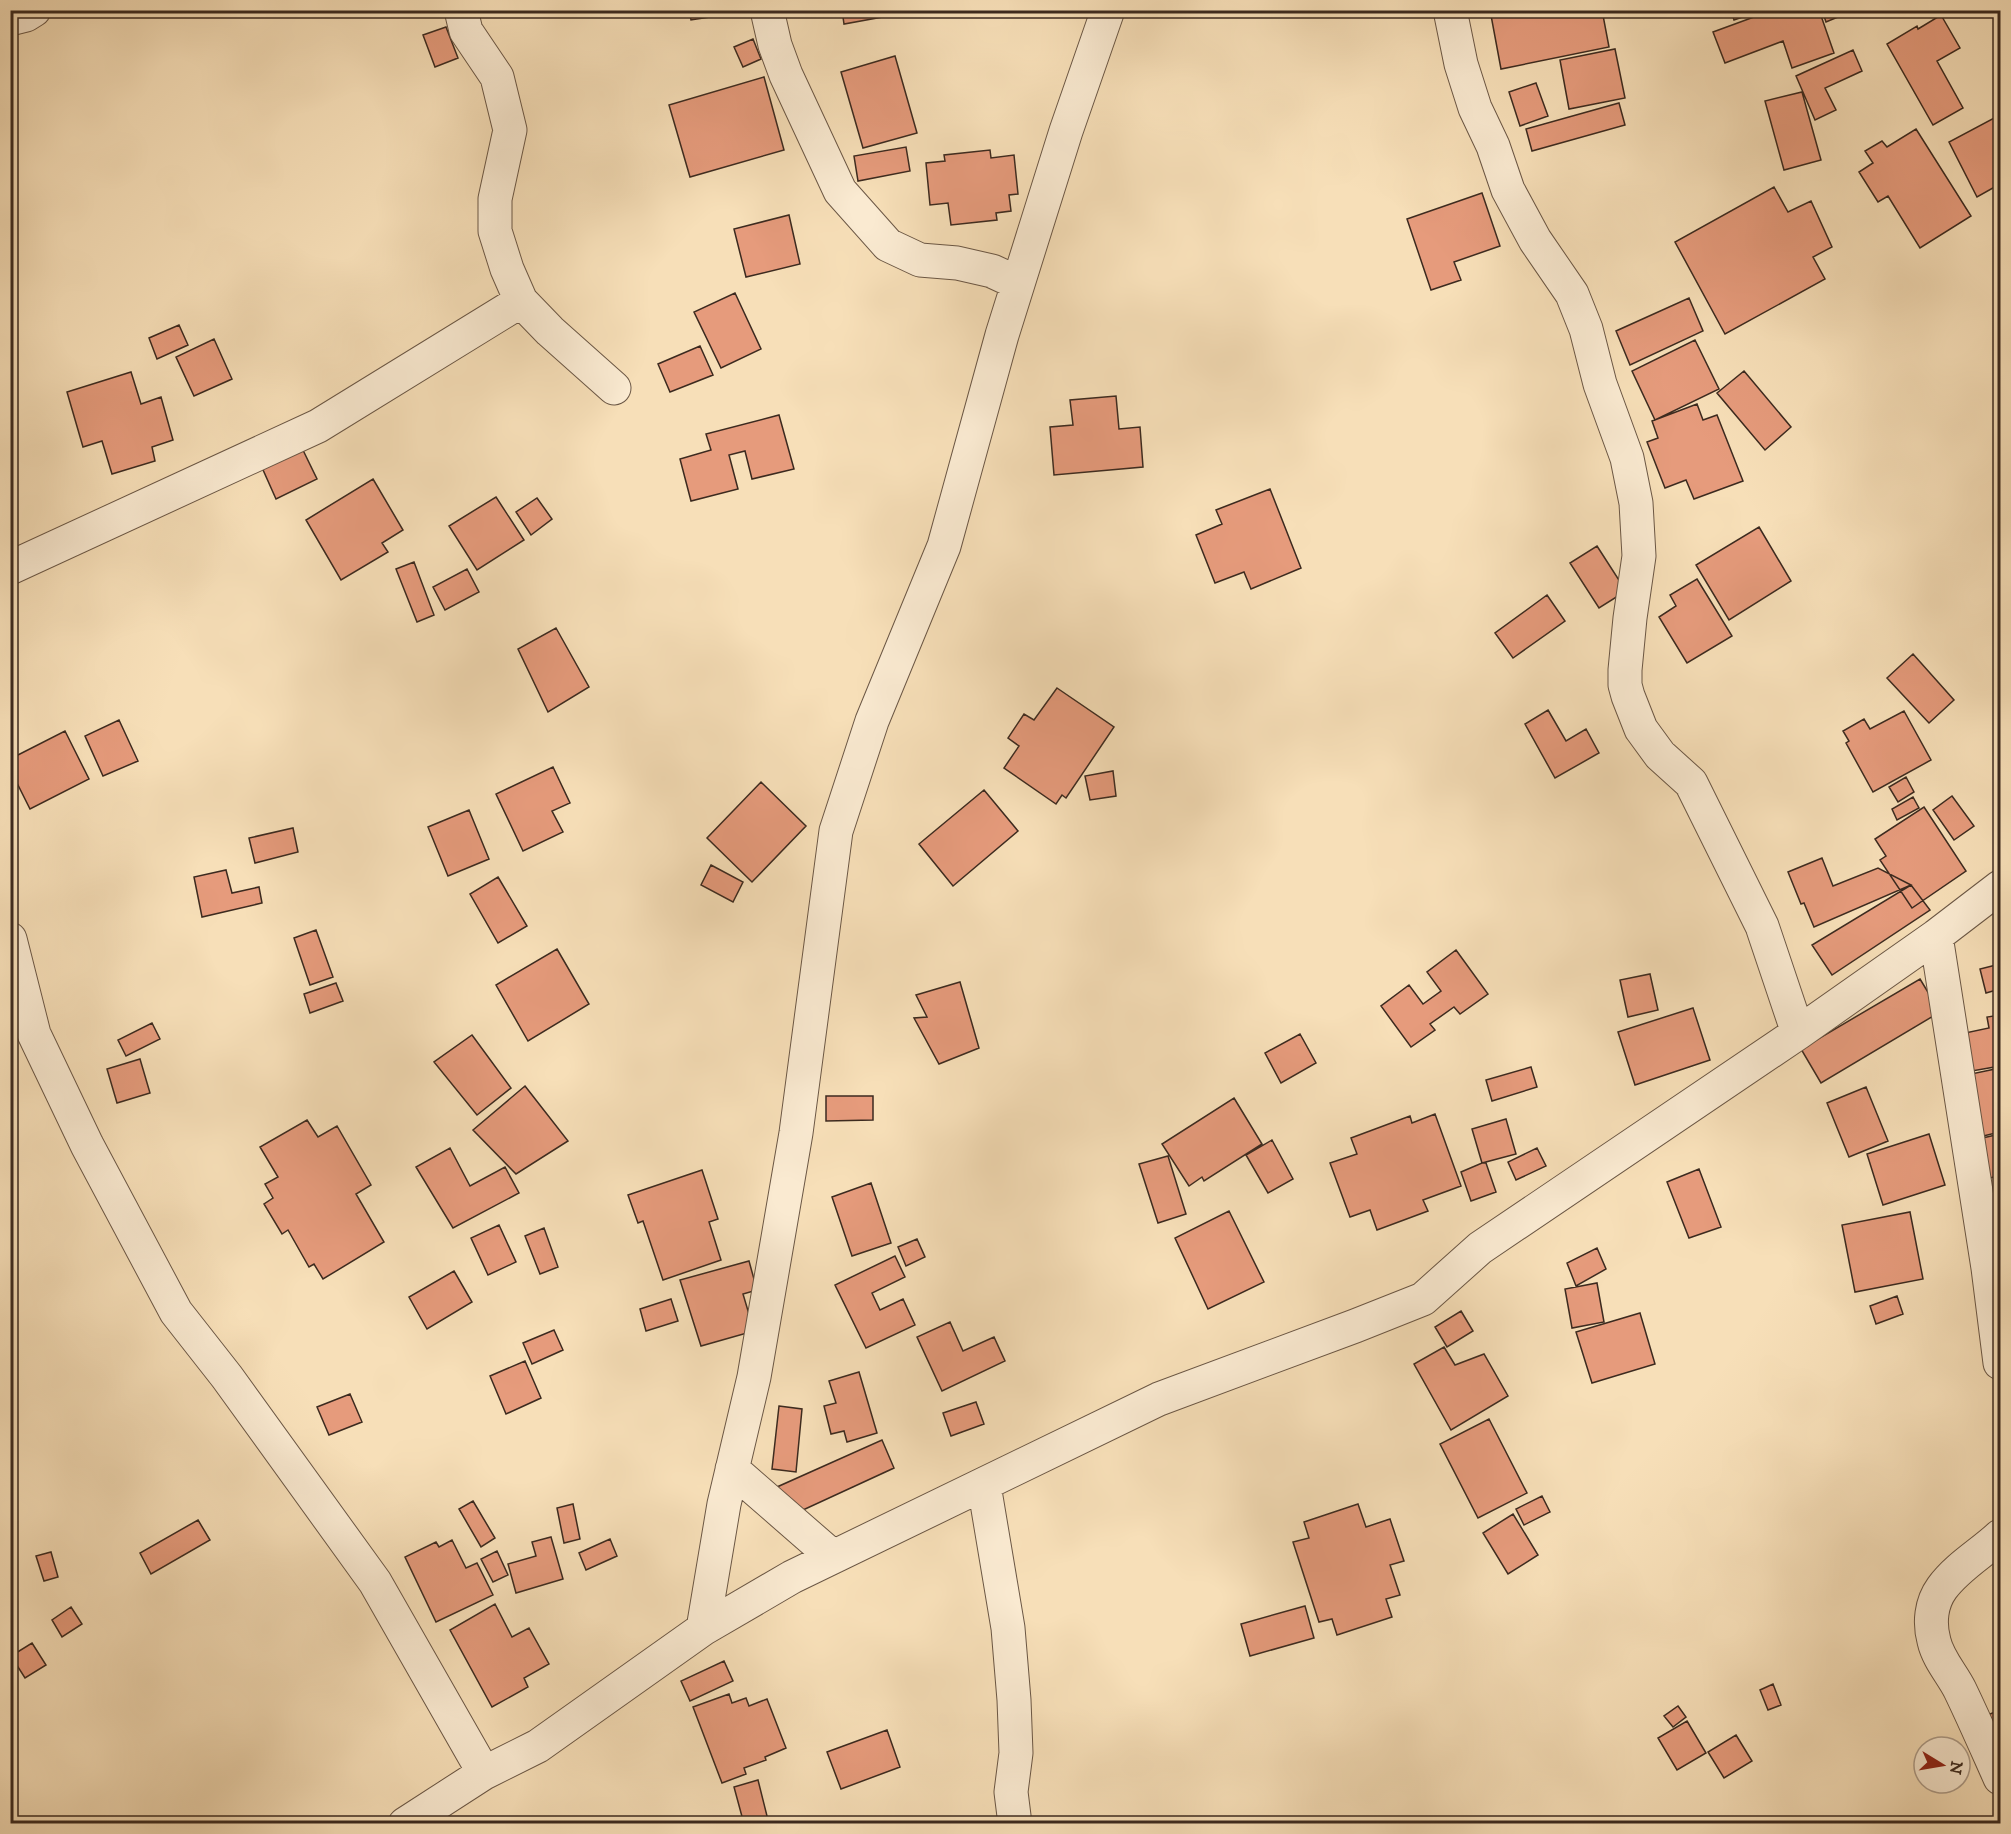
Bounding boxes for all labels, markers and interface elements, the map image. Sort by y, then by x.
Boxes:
north arrow [1912,1735,1972,1795]
text: N [1945,1759,1967,1776]

